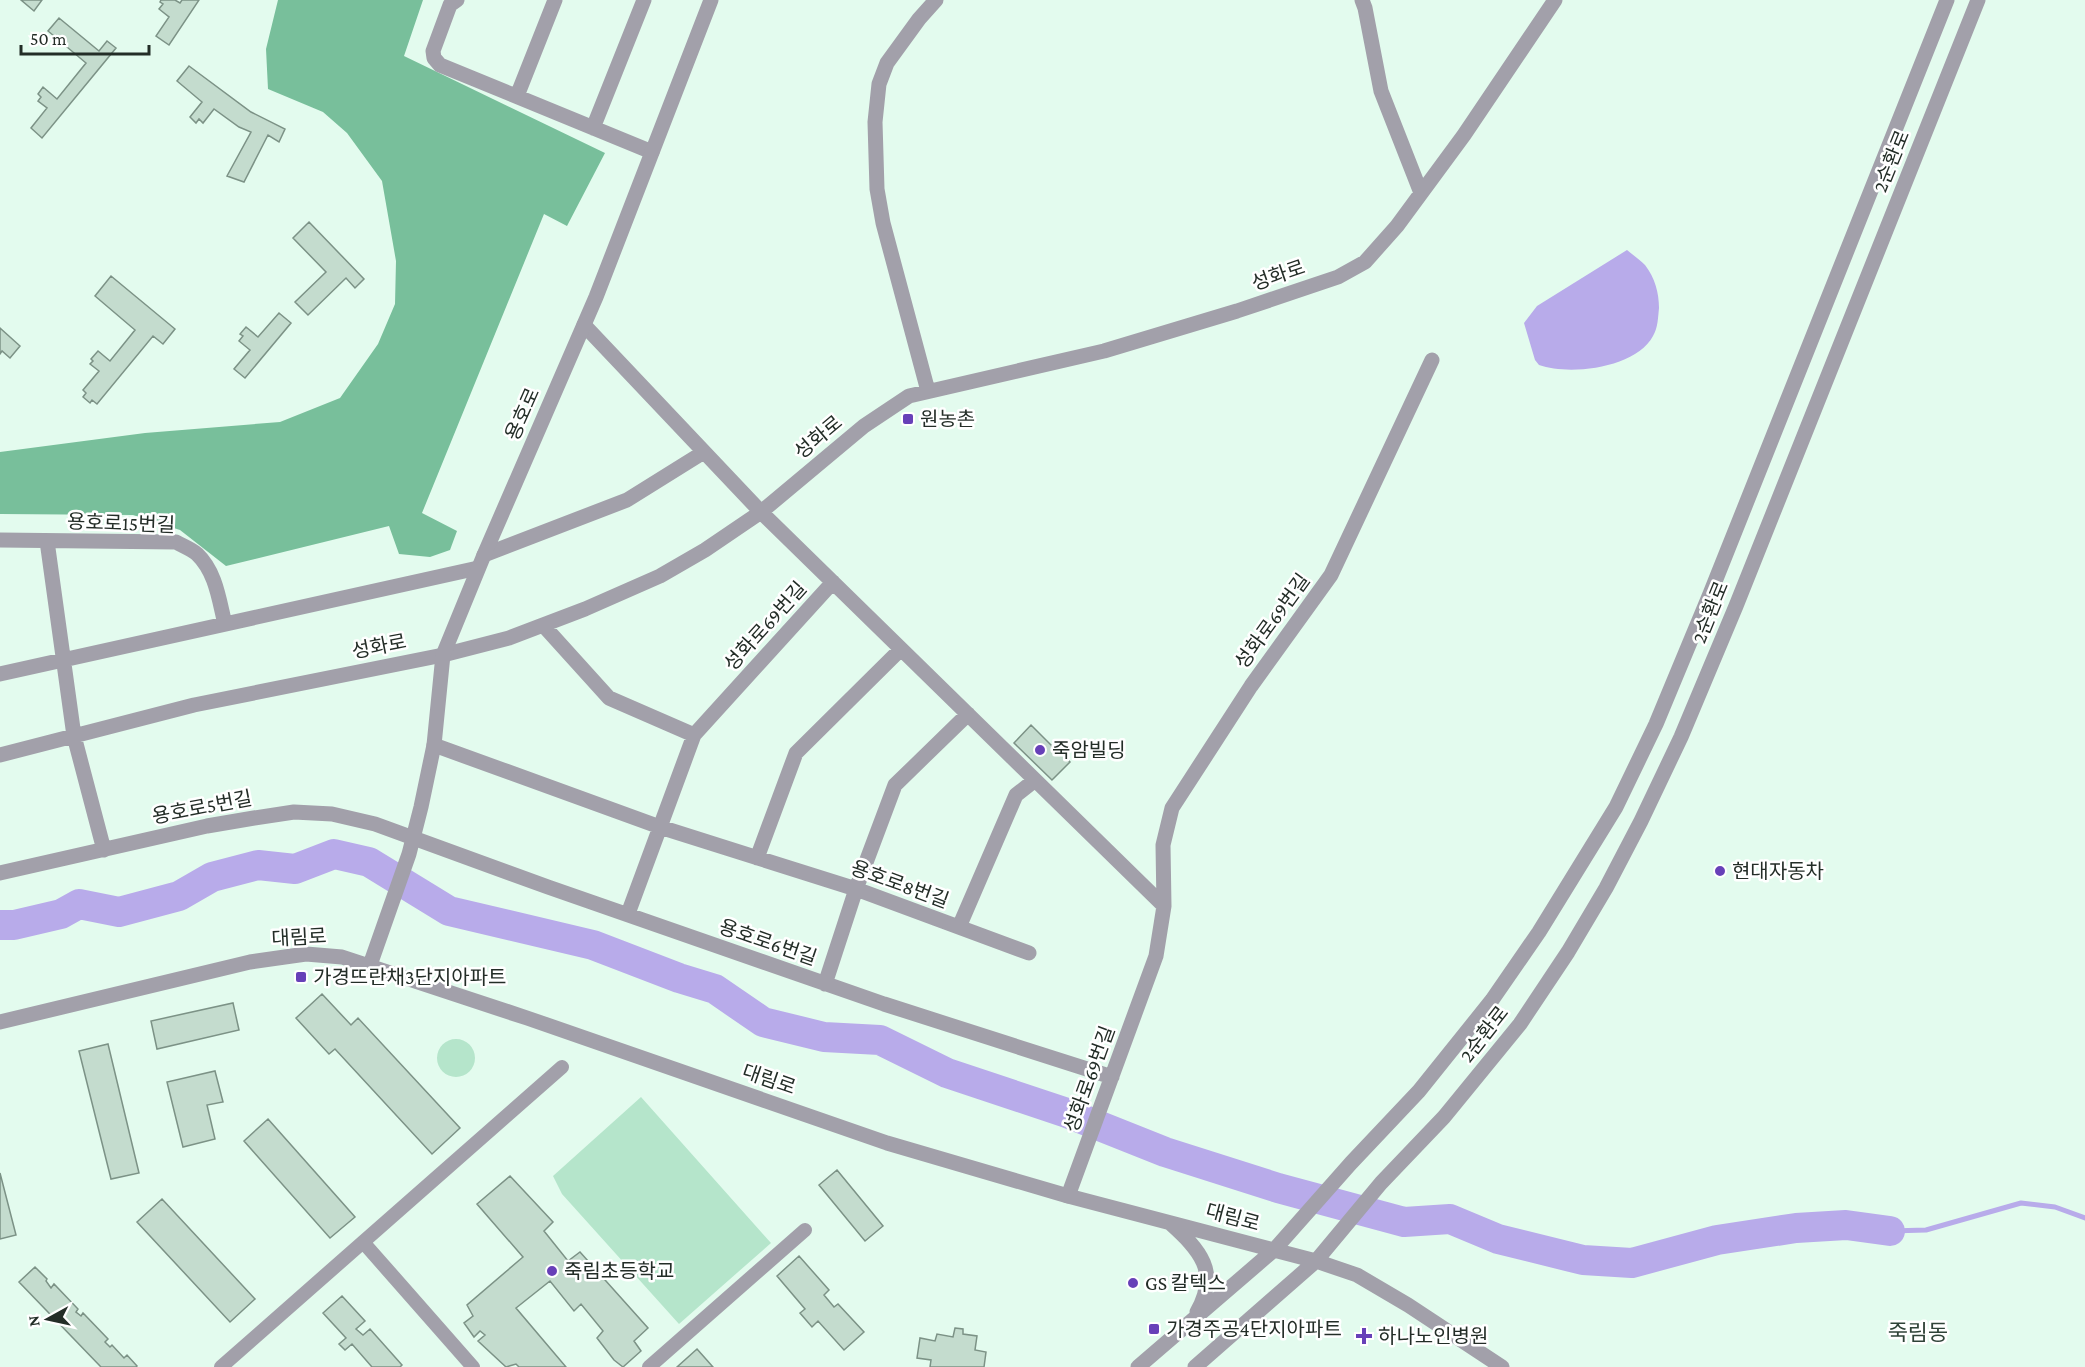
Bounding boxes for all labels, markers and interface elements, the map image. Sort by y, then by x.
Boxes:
scale bar [21,18,148,56]
text: 50 m [30,29,67,49]
street label: 2순환로 [1869,127,1913,195]
street label: 성화로 [1248,256,1308,294]
street label: 용호로 [501,384,543,444]
place label: 원농촌 [920,408,975,430]
street label: 성화로 [790,411,846,463]
marker: 원농촌 [901,412,915,426]
street label: 용호로15번길 [67,510,175,536]
street label: 성화로69번길 [1230,569,1314,673]
street label: 성화로69번길 [719,577,811,675]
street label: 2순환로 [1688,578,1732,646]
street label: 성화로 [350,630,408,662]
place label: 죽암빌딩 [1052,739,1126,761]
marker: 죽암빌딩 [1033,743,1047,757]
street label: 용호로5번길 [150,787,254,827]
street label: 용호로8번길 [848,856,952,912]
place label: 현대자동차 [1732,860,1824,882]
marker: 현대자동차 [1713,864,1727,878]
street label: 용호로6번길 [716,915,820,969]
street label: 대림로 [271,925,327,949]
place label: 가경뜨란채3단지아파트 [313,966,507,988]
marker: 가경뜨란채3단지아파트 [294,970,308,984]
street label: 2순환로 [1455,1002,1513,1066]
street label: 성화로69번길 [1060,1023,1118,1135]
street label: 대림로 [739,1060,799,1098]
street label: 대림로 [1203,1199,1263,1235]
place label: 죽림초등학교 [564,1260,674,1282]
marker: 죽림초등학교 [545,1264,559,1278]
place label: GS 칼텍스 [1145,1272,1226,1294]
marker: GS 칼텍스 [1126,1276,1140,1290]
north arrow [18,1289,78,1349]
text: N [24,1314,43,1328]
place label: 가경주공4단지아파트 [1166,1318,1342,1340]
district label: 죽림동 [1888,1320,1948,1345]
marker: 가경주공4단지아파트 [1147,1322,1161,1336]
place label: 하나노인병원 [1378,1325,1488,1347]
marker: 하나노인병원 [1355,1327,1373,1345]

